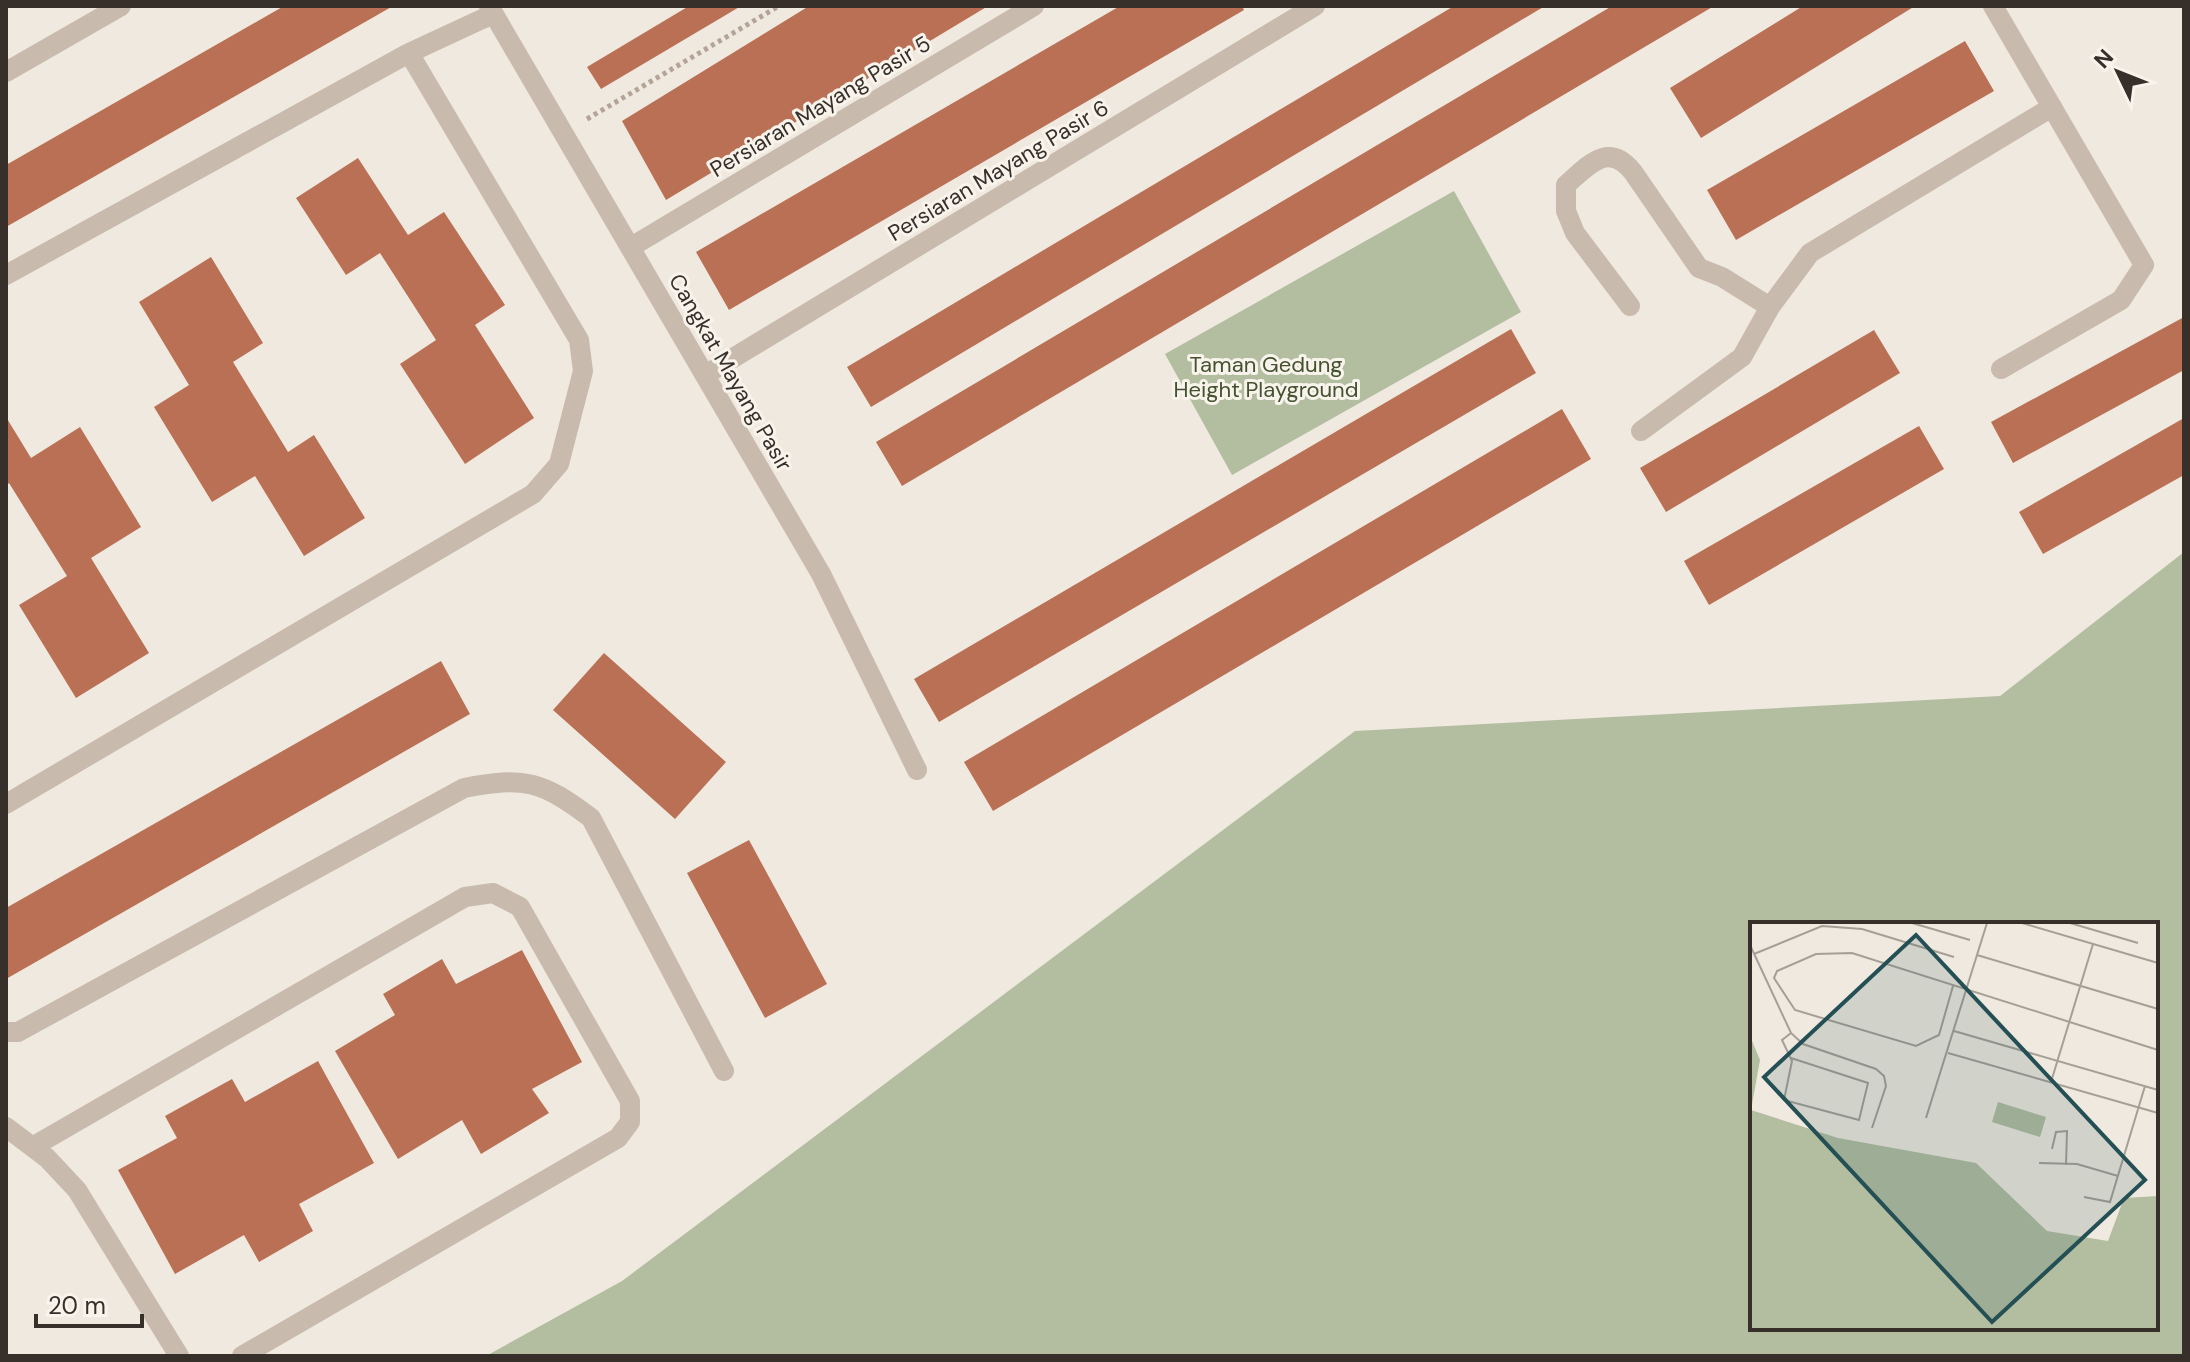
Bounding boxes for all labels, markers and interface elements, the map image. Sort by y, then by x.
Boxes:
street label: Persiaran Mayang Pasir 5 [705,29,936,184]
north arrow [2078,32,2158,112]
text: N [2088,43,2120,74]
street label: Persiaran Mayang Pasir 6 [883,93,1114,248]
street label: Cangkat Mayang Pasir [662,268,799,476]
park label: Taman Gedung Height Playground [1173,350,1359,404]
inset map [1750,922,2158,1330]
scale bar [36,1278,142,1328]
text: 20 m [48,1290,106,1321]

